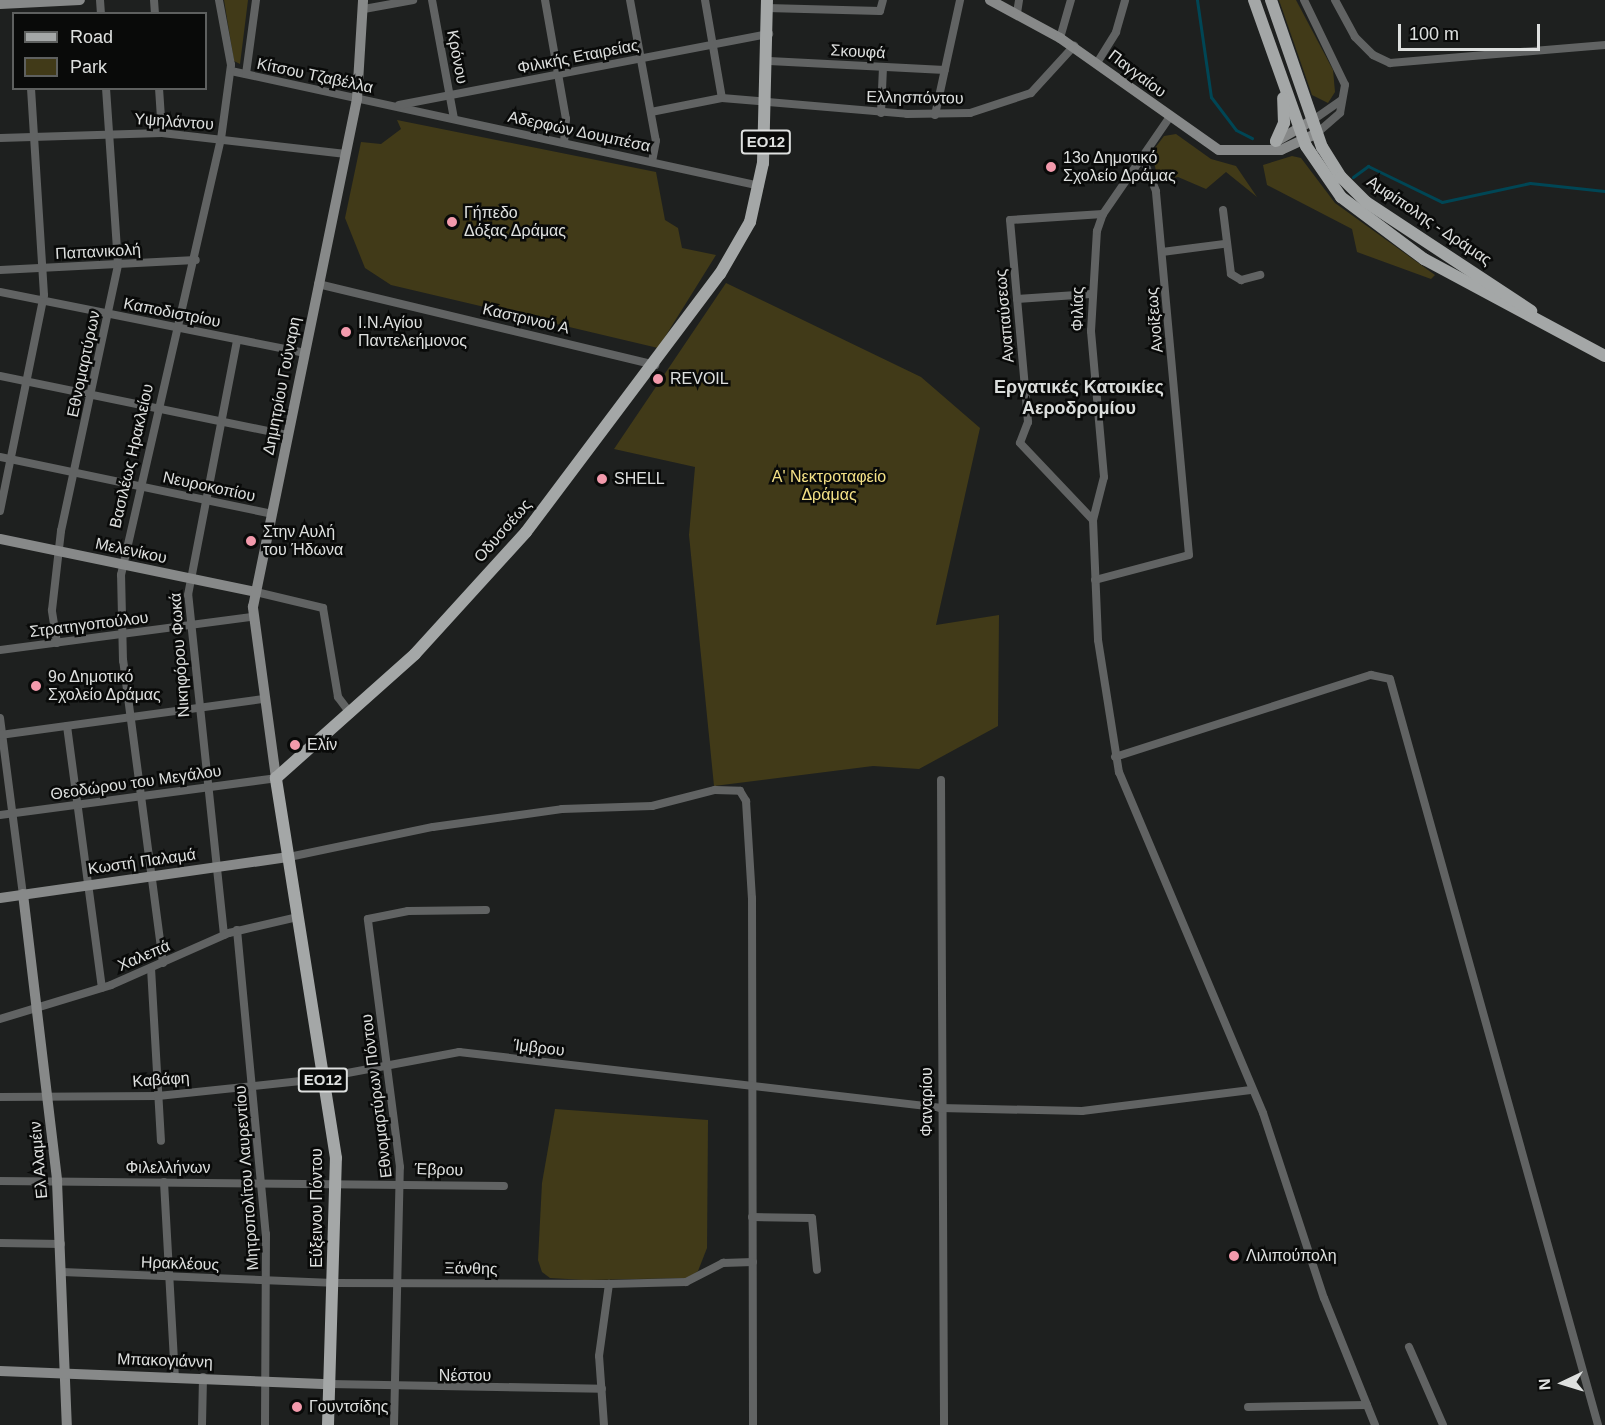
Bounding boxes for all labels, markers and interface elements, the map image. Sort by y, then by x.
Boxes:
legend [12,12,207,90]
scale bar [1401,12,1544,50]
text: 100 m [1409,24,1459,44]
text: Road [70,27,113,47]
street label: Κρόνου [442,29,472,85]
street label: Φιλικής Εταιρείας [516,36,640,78]
street label: Σκουφά [830,41,886,63]
street label: Παγγαίου [1104,46,1170,102]
street label: Κίτσου Τζαβέλλα [255,54,375,98]
text: Park [70,57,107,77]
street label: Ελλησπόντου [866,88,964,108]
street label: Αδερφών Δουμπέσα [506,107,652,157]
street label: Υψηλάντου [134,110,214,134]
road number: ΕΟ12 [740,130,792,154]
place label: 13ο Δημοτικό Σχολείο Δράμας [1063,148,1177,186]
marker: 13ο Δημοτικό Σχολείο Δράμας [1044,160,1058,174]
street label: Αμφίπολης - Δράμας [1363,172,1495,270]
place label: Γήπεδο Δόξας Δράμας [464,203,567,241]
marker: Γήπεδο Δόξας Δράμας [445,215,459,229]
street label: Παπανικολή [55,240,141,264]
street label: Αναπαύσεως [991,269,1019,363]
street label: Φιλίας [1068,287,1088,331]
street label: Ανοίξεως [1143,287,1167,353]
street label: Καποδιστρίου [122,294,222,332]
street label: Καστρινού Α [480,300,572,338]
street label: Εθνομαρτύρων [63,309,105,419]
place label: Ι.Ν.Αγίου Παντελεήμονος [358,313,467,351]
street label: Δημητρίου Γούναρη [259,315,305,457]
marker: Ι.Ν.Αγίου Παντελεήμονος [339,325,353,339]
place label: REVOIL [670,369,729,389]
marker: REVOIL [651,372,665,386]
district label: Εργατικές Κατοικίες Αεροδρομίου [994,377,1164,420]
street label: Βασιλέως Ηρακλείου [106,382,158,530]
park label: Α' Νεκτροταφείο Δράμας [772,467,886,505]
street label: Νευροκοπίου [161,468,257,506]
place label: SHELL [614,469,665,489]
marker: SHELL [595,472,609,486]
street label: Οδυσσέως [470,496,536,566]
place label: Στην Αυλή του Ήδωνα [263,522,343,560]
street label: Μελενίκου [93,534,169,568]
marker: Στην Αυλή του Ήδωνα [244,534,258,548]
street label: Νικηφόρου Φωκά [166,592,194,718]
street label: Στρατηγοπούλου [28,608,150,642]
place label: 9ο Δημοτικό Σχολείο Δράμας [48,667,162,705]
marker: 9ο Δημοτικό Σχολείο Δράμας [29,679,43,693]
place label: Ελίν [307,735,337,755]
marker: Ελίν [288,738,302,752]
street label: Θεοδώρου του Μεγάλου [49,761,223,805]
street label: Κωστή Παλαμά [87,845,197,879]
street label: Χαλεπά [115,936,173,976]
street label: Εθνομαρτύρων Πόντου [357,1013,397,1179]
street label: Ίμβρου [512,1035,566,1061]
street label: Φαναρίου [917,1067,937,1137]
street label: Καβάφη [132,1068,190,1092]
road number: ΕΟ12 [298,1068,348,1092]
street label: Μητροπολίτου Λαυρεντίου [231,1085,263,1271]
street label: Ελ Αλαμέιν [26,1120,52,1200]
street label: Εύξεινου Πόντου [307,1148,327,1268]
street label: Φιλελλήνων [126,1158,210,1178]
street label: Έβρου [414,1160,464,1180]
place label: Λιλιπούπολη [1246,1246,1337,1266]
marker: Λιλιπούπολη [1227,1249,1241,1263]
street label: Ηρακλέους [140,1253,220,1275]
street label: Ξάνθης [444,1259,498,1279]
street label: Μπακογιάννη [117,1350,213,1372]
north arrow [1533,1353,1593,1413]
street label: Νέστου [439,1366,491,1386]
text: N [1536,1378,1553,1391]
place label: Γουντσίδης [309,1397,388,1417]
marker: Γουντσίδης [290,1400,304,1414]

